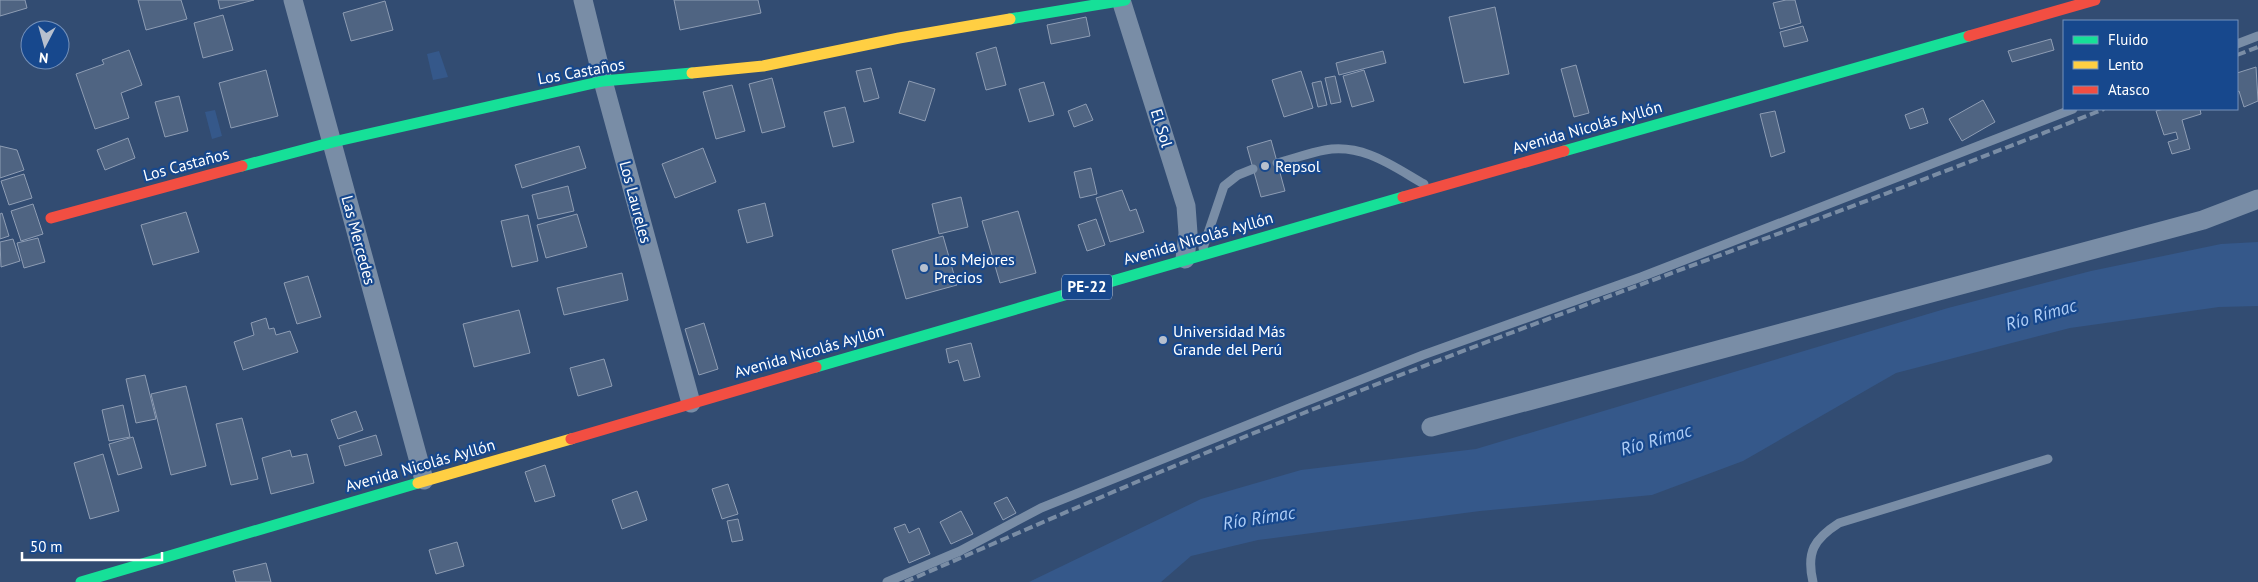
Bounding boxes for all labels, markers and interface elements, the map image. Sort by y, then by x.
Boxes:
north arrow [20,20,70,70]
legend [2063,20,2238,110]
text: Fluido [2108,30,2148,49]
text: N [38,48,49,67]
street label: Los Castaños [536,53,626,88]
text: Lento [2108,55,2144,74]
text: Atasco [2108,80,2150,99]
street label: Avenida Nicolás Ayllón [1510,96,1664,158]
street label: El Sol [1147,106,1177,150]
street label: Los Castaños [141,143,231,185]
place label: Repsol [1275,156,1321,176]
street label: Los Laureles [615,159,657,246]
marker: Repsol [1259,160,1271,172]
street label: Las Mercedes [337,193,381,287]
street label: Avenida Nicolás Ayllón [1121,207,1275,269]
place label: Los Mejores Precios [934,249,1015,287]
marker: Los Mejores Precios [918,262,930,274]
road number: PE-22 [1062,274,1112,300]
water label: Río Rímac [2003,293,2080,336]
street label: Avenida Nicolás Ayllón [732,320,886,382]
place label: Universidad Más Grande del Perú [1173,321,1286,359]
marker: Universidad Más Grande del Perú [1157,334,1169,346]
water label: Río Rímac [1618,418,1695,461]
street label: Avenida Nicolás Ayllón [343,434,497,496]
water label: Río Rímac [1221,500,1297,535]
scale bar [22,530,162,562]
text: 50 m [30,537,63,556]

